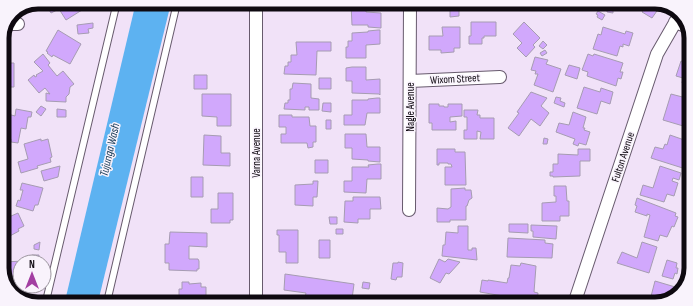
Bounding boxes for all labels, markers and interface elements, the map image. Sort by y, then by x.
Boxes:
street label: Wixom Street [430,71,481,87]
street label: Nagle Avenue [404,82,417,132]
water label: Tujunga Wash [97,122,123,178]
street label: Varna Avenue [250,128,263,178]
street label: Fulton Avenue [609,130,637,184]
north arrow [12,254,52,294]
text: N [29,258,35,271]

